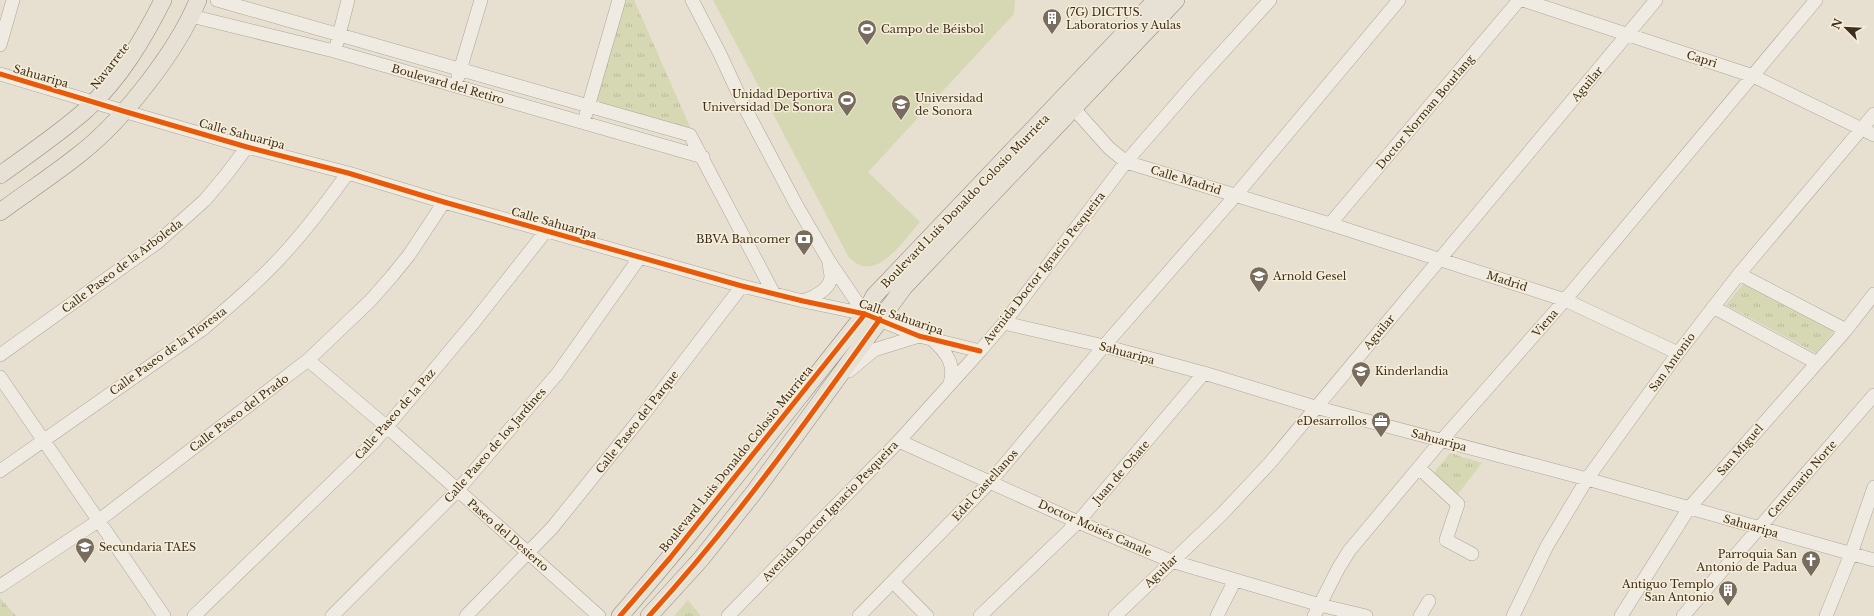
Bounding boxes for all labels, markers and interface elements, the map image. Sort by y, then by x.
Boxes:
place label: (7G) DICTUS. Laboratorios y Aulas [1066,5,1181,32]
building icon: (7G) DICTUS. Laboratorios y Aulas [1041,7,1063,35]
north arrow [1826,8,1866,48]
text: N [1828,16,1846,32]
sports icon: Campo de Béisbol [856,18,878,46]
place label: Campo de Béisbol [881,22,984,36]
street label: Navarrete [87,40,133,92]
street label: Capri [1685,47,1719,71]
street label: Doctor Norman Bourlang [1373,52,1477,172]
street label: Sahuaripa [12,61,71,91]
street label: Boulevard del Retiro [390,61,506,107]
street label: Aguilar [1568,63,1606,105]
place label: Unidad Deportiva Universidad De Sonora [702,87,834,114]
sports icon: Unidad Deportiva Universidad De Sonora [836,89,858,117]
place label: Universidad de Sonora [915,91,984,118]
school or university icon: Universidad de Sonora [890,93,912,121]
street label: Boulevard Luis Donaldo Colosio Murrieta [878,111,1053,291]
street label: Calle Sahuaripa [198,116,287,152]
street label: Calle Madrid [1149,163,1224,198]
street label: Avenida Doctor Ignacio Pesqueira [979,188,1109,348]
street label: Calle Sahuaripa [510,204,599,242]
street label: Calle Paseo de la Arboleda [59,216,186,316]
bank icon: BBVA Bancomer [793,228,815,256]
place label: BBVA Bancomer [696,232,791,246]
school or university icon: Arnold Gesel [1248,265,1270,293]
street label: Madrid [1485,268,1530,294]
place label: Arnold Gesel [1272,269,1347,283]
street label: Calle Sahuaripa [857,296,946,338]
street label: Calle Paseo de la Floresta [107,303,230,398]
street label: Viena [1528,306,1561,341]
street label: Aguilar [1360,311,1398,353]
street label: San Antonio [1646,330,1698,394]
street label: Sahuaripa [1098,339,1157,367]
school or university icon: Kinderlandia [1350,360,1372,388]
street label: Boulevard Luis Donaldo Colosio Murrieta [656,362,816,555]
place label: Kinderlandia [1375,364,1449,378]
street label: Calle Paseo de la Paz [352,366,438,462]
street label: Calle Paseo del Parque [592,368,682,476]
street label: Calle Paseo del Prado [187,371,291,455]
street label: Calle Paseo de los Jardines [441,385,549,505]
office icon: eDesarrollos [1370,410,1392,438]
place label: eDesarrollos [1297,414,1367,428]
street label: San Miguel [1714,421,1766,479]
street label: Sahuaripa [1410,426,1469,454]
street label: Avenida Doctor Ignacio Pesqueira [758,437,902,585]
street label: Juan de Oñate [1088,437,1152,508]
street label: Centenario Norte [1764,437,1840,521]
street label: Edel Castellanos [949,446,1021,524]
street label: Paseo del Desierto [464,496,552,574]
street label: Doctor Moisés Canale [1036,497,1154,559]
street label: Sahuaripa [1722,511,1781,541]
school or university icon: Secundaria TAES [74,536,96,564]
place label: Secundaria TAES [99,540,196,554]
place label: Parroquia San Antonio de Padua [1696,547,1798,574]
church icon: Parroquia San Antonio de Padua [1800,549,1822,577]
street label: Aguilar [1141,551,1181,591]
place label: Antiguo Templo San Antonio [1621,577,1714,604]
building icon: Antiguo Templo San Antonio [1717,579,1739,607]

